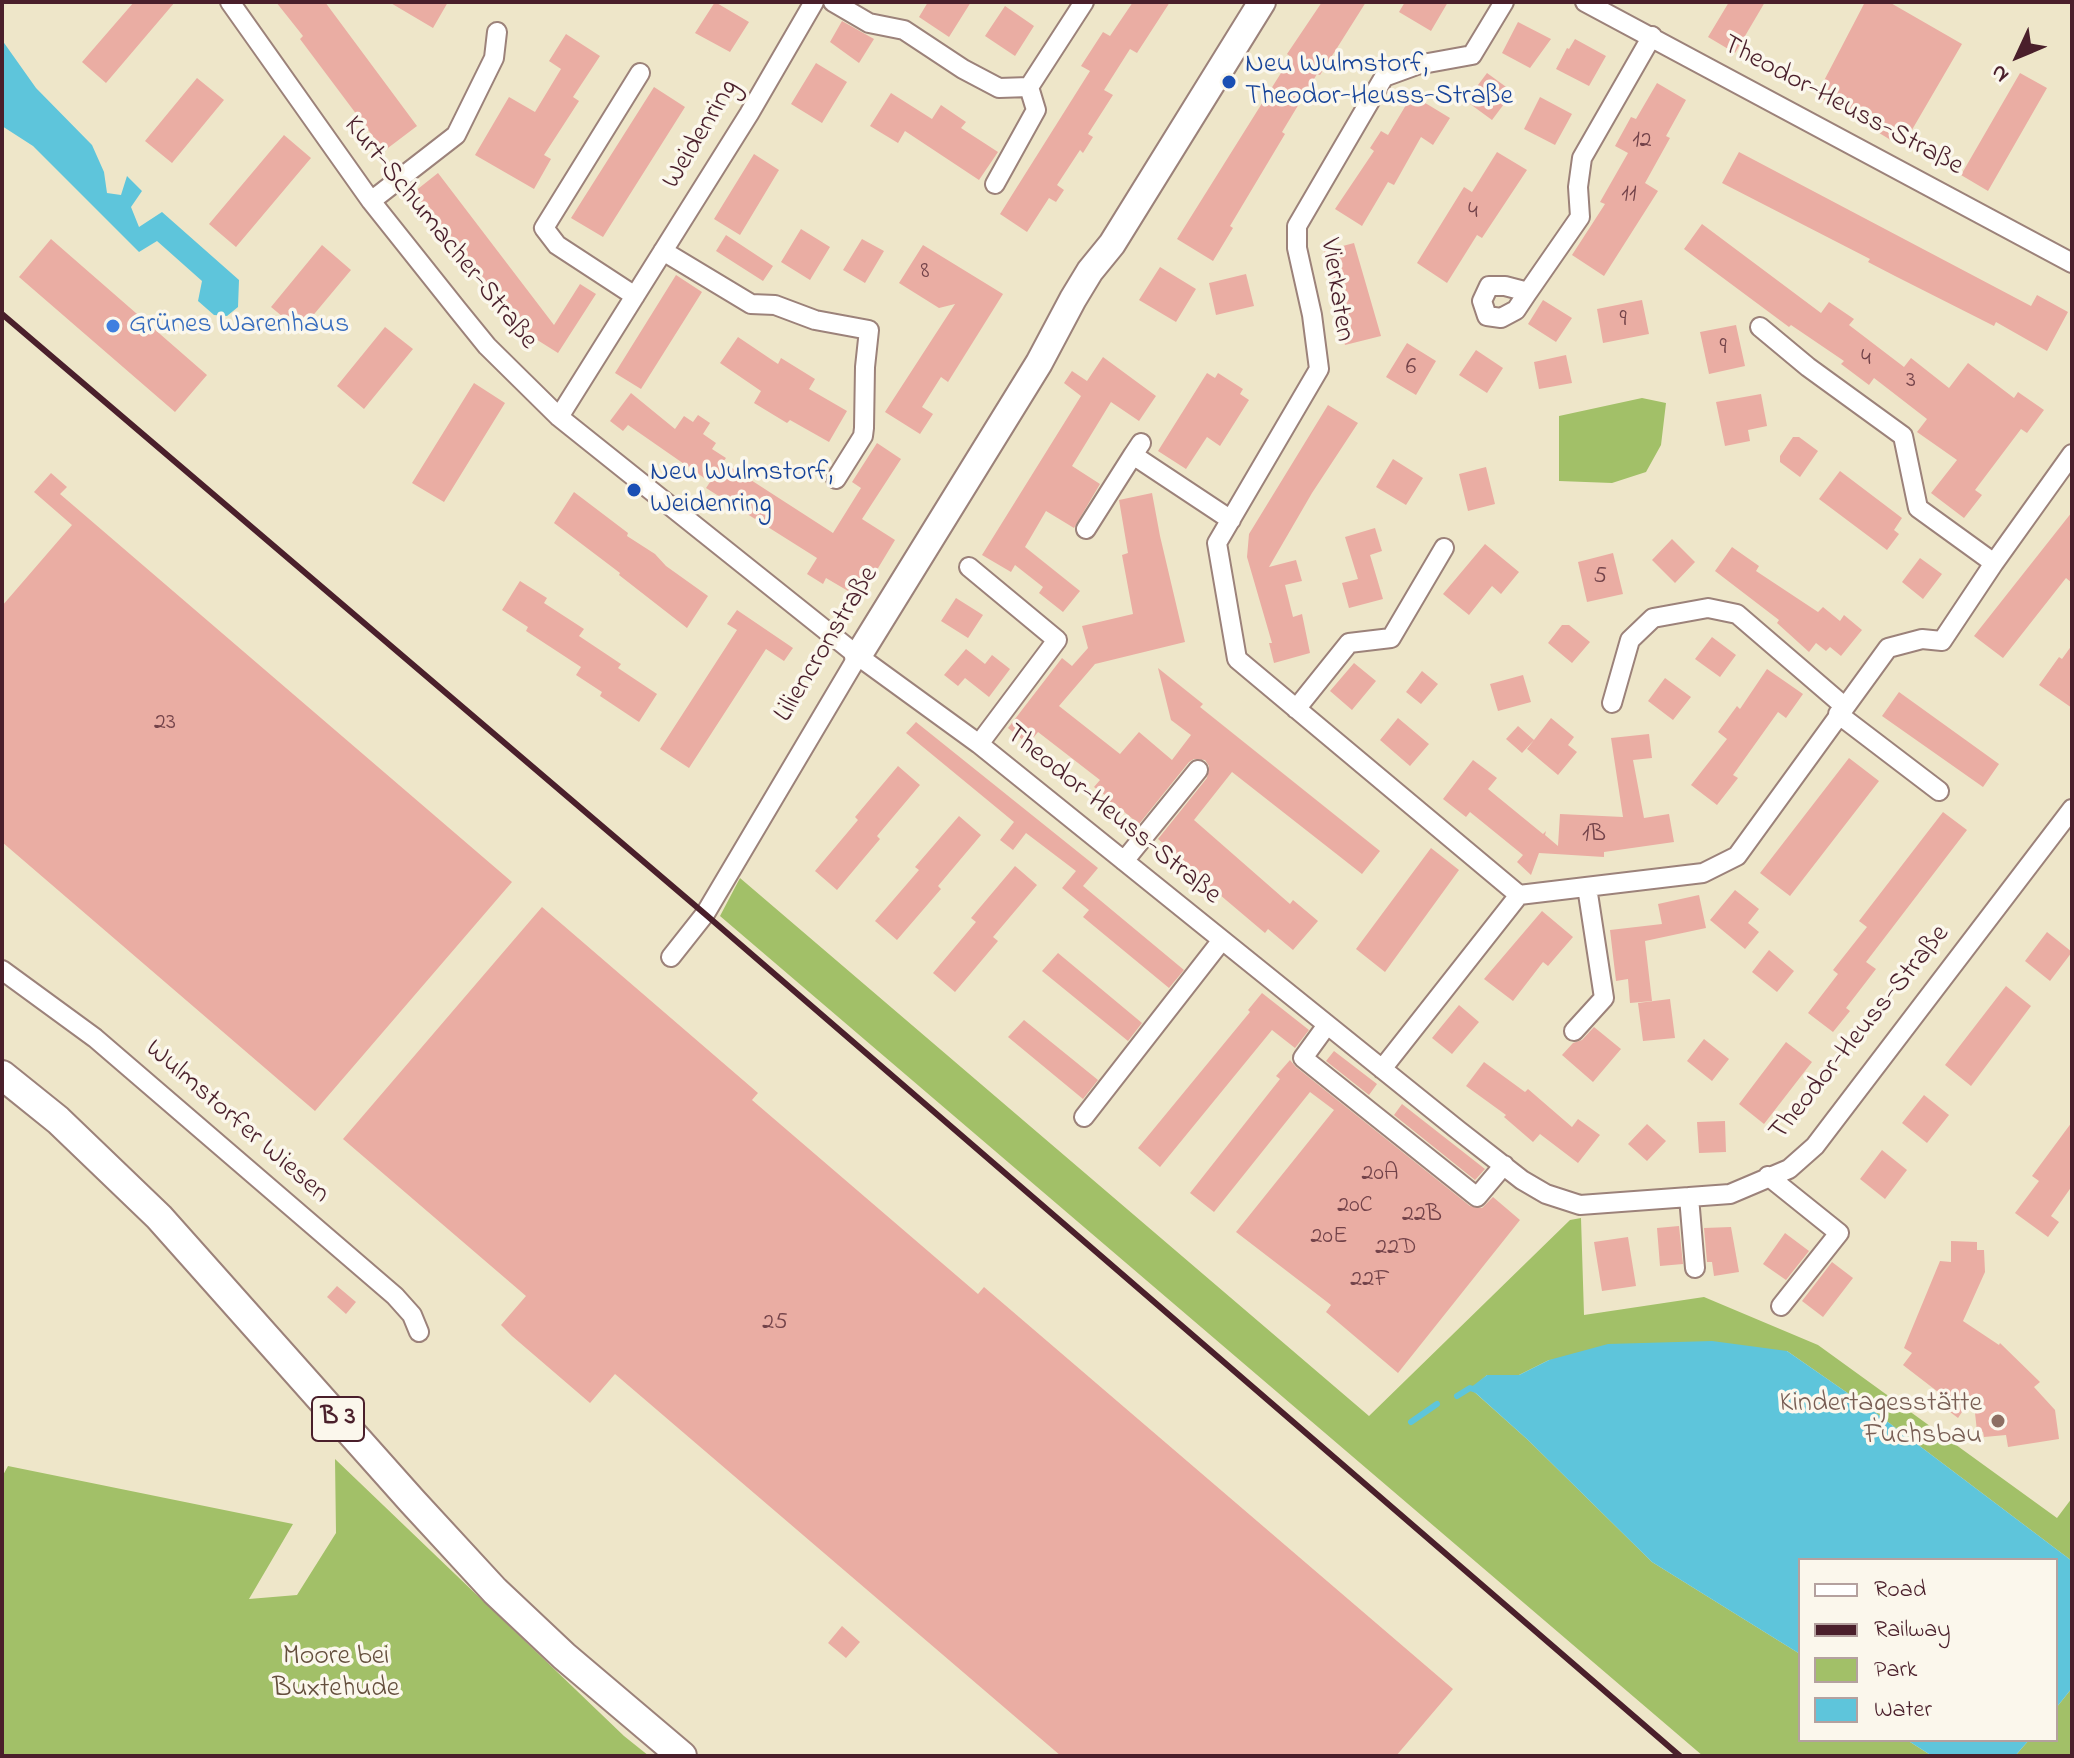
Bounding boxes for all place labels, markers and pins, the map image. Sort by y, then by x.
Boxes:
place label: Neu Wulmstorf, Theodor-Heuss-Straße [1245,49,1513,115]
marker: Neu Wulmstorf, Theodor-Heuss-Straße [1220,73,1238,91]
place label: Grünes Warenhaus [129,309,349,343]
marker: Grünes Warenhaus [104,317,122,335]
place label: Neu Wulmstorf, Weidenring [650,457,833,523]
marker: Neu Wulmstorf, Weidenring [625,481,643,499]
place label: Kindertagesstätte Fuchsbau [1780,1388,1982,1454]
marker: Kindertagesstätte Fuchsbau [1989,1412,2007,1430]

